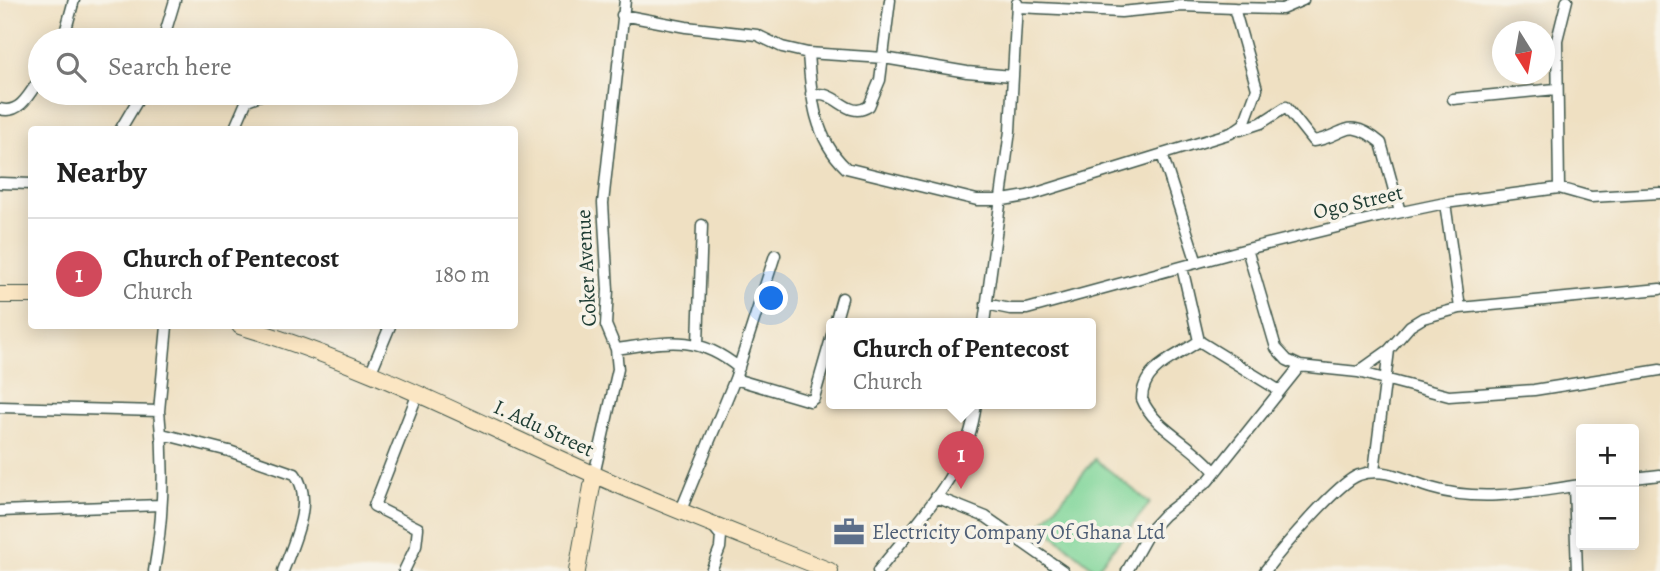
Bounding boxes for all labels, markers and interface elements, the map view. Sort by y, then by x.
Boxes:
north arrow [1492,21,1555,84]
search box [28,28,518,105]
icon: search [52,48,90,86]
text: Search here [108,49,232,84]
text: Nearby [56,152,147,192]
street label: Ogo Street [1310,178,1406,226]
street label: Coker Avenue [569,209,603,327]
text: Church of Pentecost [123,241,339,276]
text: 1 [75,259,83,290]
text: 180 m [435,259,490,290]
text: Church [123,276,193,307]
your location [754,281,788,315]
popup [826,318,1096,409]
text: Church of Pentecost [853,331,1069,366]
text: Church [853,366,923,397]
street label: I. Adu Street [489,393,599,463]
map controls [1576,424,1639,550]
button: + [1576,424,1639,487]
pin: 1 [938,431,984,489]
button: − [1576,487,1639,550]
office icon: Electricity Company Of Ghana Ltd [832,515,866,549]
place label: Electricity Company Of Ghana Ltd [872,518,1166,546]

